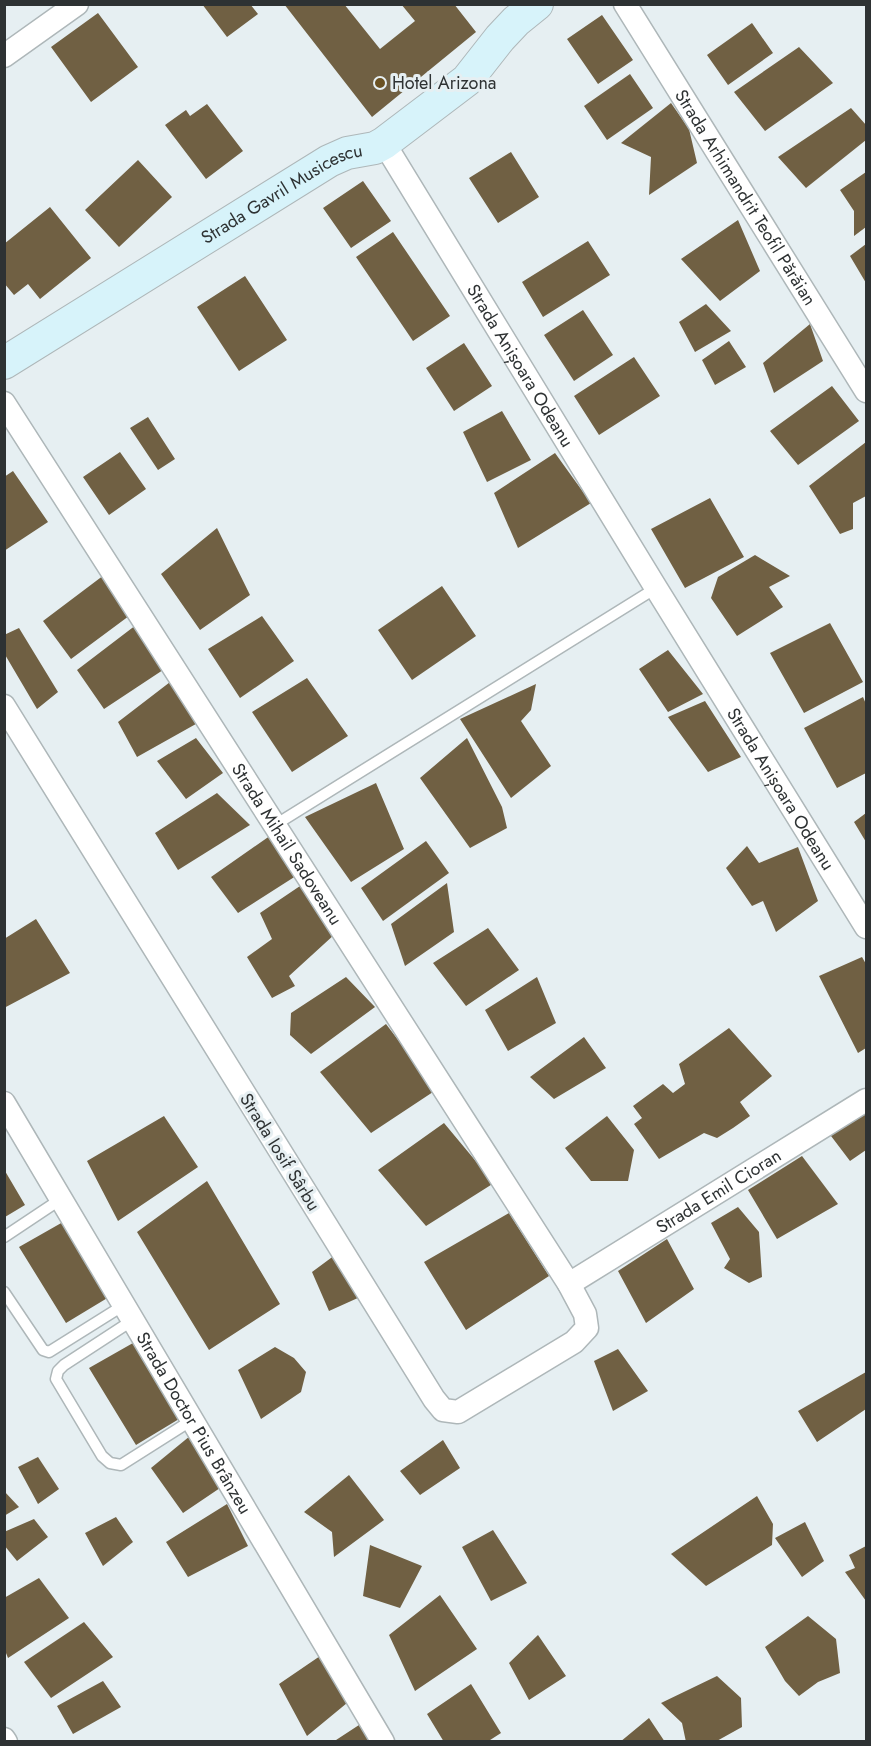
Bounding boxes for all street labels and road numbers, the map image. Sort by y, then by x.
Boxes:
street label: Strada Arhimandrit Teofil Părăian [668,85,823,311]
street label: Strada Gavril Musicescu [196,137,364,250]
street label: Strada Anișoara Odeanu [460,279,580,452]
street label: Strada Anișoara Odeanu [720,703,841,875]
street label: Strada Mihail Sadoveanu [225,758,349,930]
street label: Strada Iosif Sârbu [233,1088,327,1216]
street label: Strada Emil Cioran [651,1143,786,1240]
street label: Strada Doctor Pius Brânzeu [130,1327,258,1519]

